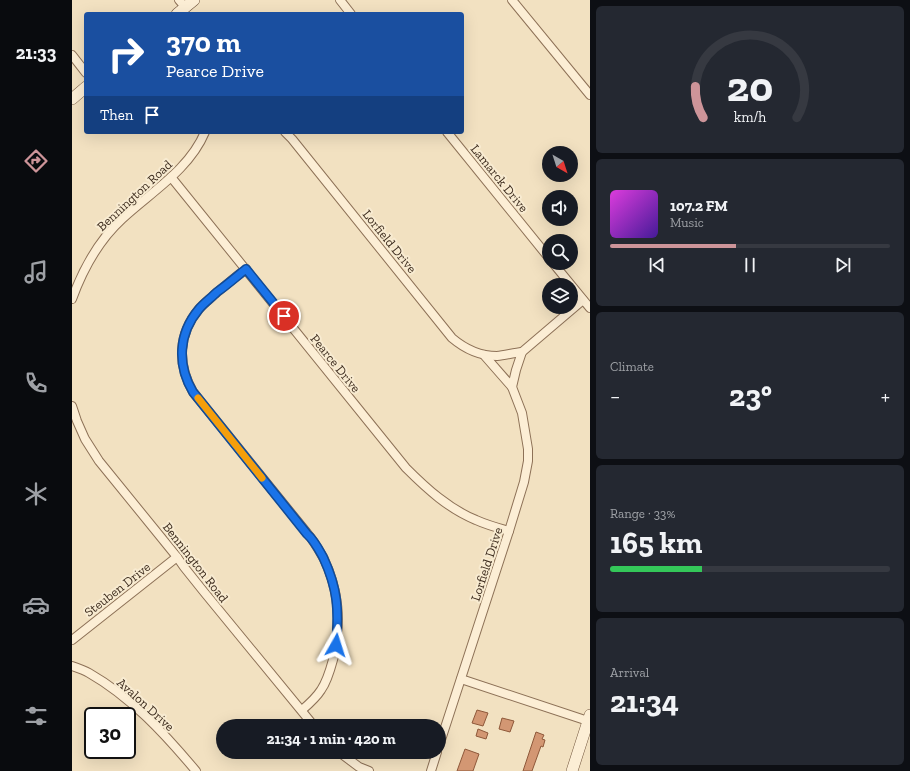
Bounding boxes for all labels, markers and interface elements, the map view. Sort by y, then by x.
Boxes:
text: 370 m [166,26,241,59]
icon: right [100,28,152,80]
text: 21:33 [16,42,56,64]
text: Pearce Drive [166,60,264,82]
text: 20 [727,61,773,111]
icon: arrive [141,104,163,126]
text: Then [100,106,133,124]
text: km/h [734,108,766,125]
street label: Lamarck Drive [468,141,531,215]
north arrow [542,146,578,182]
map controls [542,146,578,314]
icon: directions [22,147,50,175]
street label: Bennington Road [94,157,175,234]
button: sound [542,190,578,226]
text: 107.2 FM [670,197,728,215]
street label: Lorfield Drive [360,207,420,276]
text: Music [670,215,704,230]
button: search [542,234,578,270]
icon: previous [646,254,668,276]
icon: pause [739,254,761,276]
icon: next [832,254,854,276]
icon: music [22,258,50,286]
button: layers [542,278,578,314]
pin [267,299,301,333]
icon: arrive [273,305,295,327]
street label: Pearce Drive [308,331,364,396]
text: Climate [610,359,654,374]
icon: phone [22,369,50,397]
text: 23° [729,378,772,414]
text: − [610,383,620,410]
text: + [881,383,890,410]
icon: climate [22,480,50,508]
text: Range · 33% [610,506,675,521]
street label: Bennington Road [160,520,231,605]
street label: Lorfield Drive [467,525,505,603]
text: 165 km [610,525,702,561]
street label: Steuben Drive [81,559,153,620]
icon: car [22,591,50,619]
position arrow [315,624,357,666]
text: Arrival [610,665,649,680]
street label: Avalon Drive [114,675,177,734]
text: 21:34 [610,684,679,720]
icon: filters [22,702,50,730]
speed limit sign: 30 [84,707,136,759]
text: 21:34 · 1 min · 420 m [266,730,396,748]

